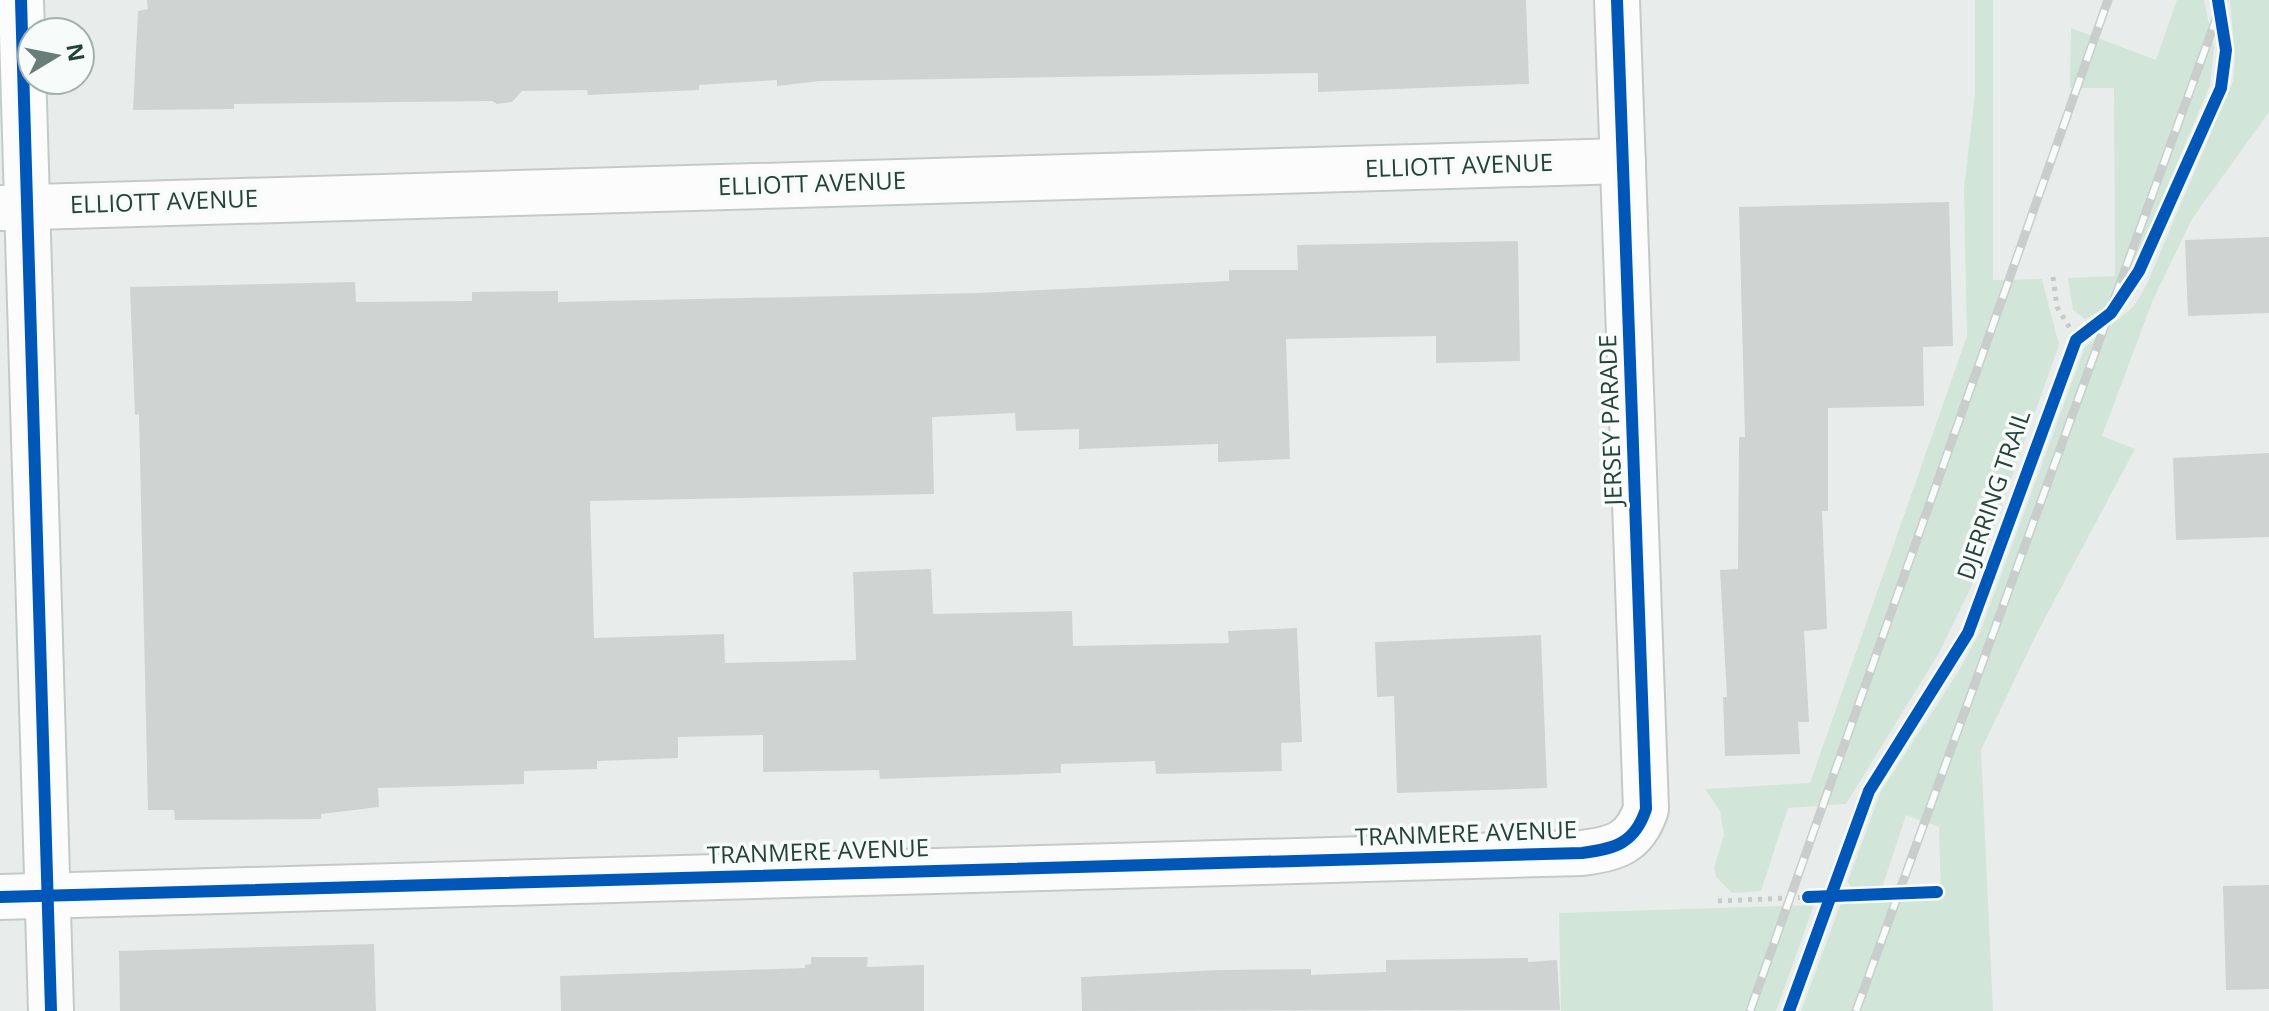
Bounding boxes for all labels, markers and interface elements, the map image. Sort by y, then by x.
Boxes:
north arrow [16,16,96,96]
text: N [60,41,93,64]
street label: ELLIOTT AVENUE [1364,145,1554,184]
street label: ELLIOTT AVENUE [717,163,907,202]
street label: ELLIOTT AVENUE [69,181,259,220]
street label: JERSEY PARADE [1590,334,1629,508]
street label: DJERRING TRAIL [1948,405,2037,584]
street label: TRANMERE AVENUE [1354,812,1578,853]
street label: TRANMERE AVENUE [706,830,930,871]

